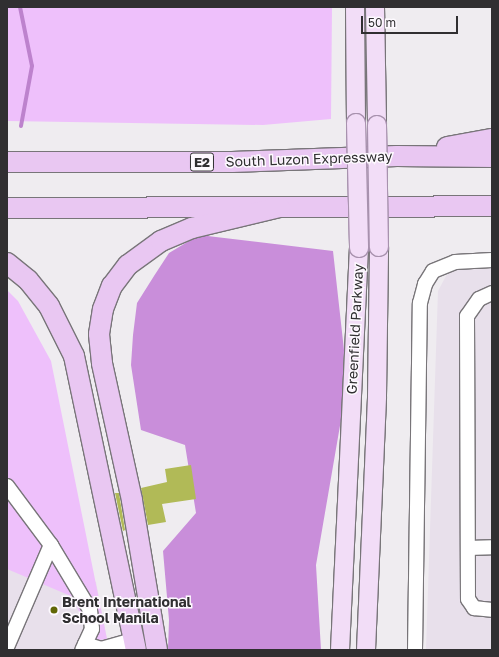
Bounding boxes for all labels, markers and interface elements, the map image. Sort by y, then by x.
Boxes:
scale bar [363,8,460,34]
text: 50 m [368,15,396,30]
street label: South Luzon Expressway [225,148,393,170]
road number: E2 [189,151,215,173]
street label: Greenfield Parkway [343,263,367,395]
place label: Brent International School Manila [62,594,191,626]
marker: Brent International School Manila [49,605,59,615]

